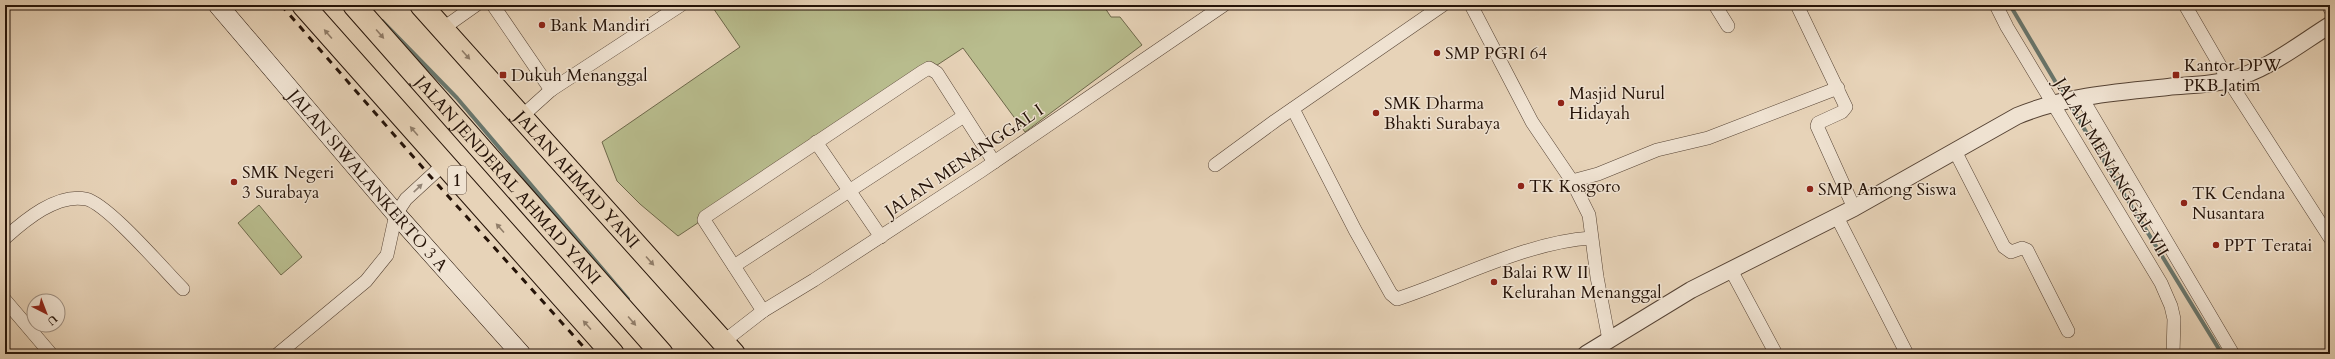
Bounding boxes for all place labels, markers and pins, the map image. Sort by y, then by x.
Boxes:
place label: Bank Mandiri [550,14,650,37]
marker: Bank Mandiri [537,20,547,30]
place label: SMP PGRI 64 [1445,42,1548,65]
marker: SMP PGRI 64 [1432,48,1442,58]
place label: Kantor DPW PKB Jatim [2184,54,2282,97]
place label: Dukuh Menanggal [511,64,648,87]
marker: Dukuh Menanggal [498,70,508,80]
marker: Kantor DPW PKB Jatim [2171,70,2181,80]
place label: Masjid Nurul Hidayah [1569,82,1666,125]
place label: SMK Dharma Bhakti Surabaya [1384,92,1501,135]
marker: Masjid Nurul Hidayah [1556,98,1566,108]
marker: SMK Dharma Bhakti Surabaya [1371,108,1381,118]
place label: SMK Negeri 3 Surabaya [242,161,334,204]
place label: TK Kosgoro [1529,175,1620,198]
marker: SMK Negeri 3 Surabaya [229,177,239,187]
place label: SMP Among Siswa [1818,178,1957,201]
marker: TK Kosgoro [1516,181,1526,191]
place label: TK Cendana Nusantara [2192,182,2286,225]
marker: SMP Among Siswa [1805,184,1815,194]
marker: TK Cendana Nusantara [2179,198,2189,208]
place label: PPT Teratai [2224,234,2313,257]
marker: PPT Teratai [2211,240,2221,250]
place label: Balai RW II Kelurahan Menanggal [1502,261,1662,304]
marker: Balai RW II Kelurahan Menanggal [1489,277,1499,287]

